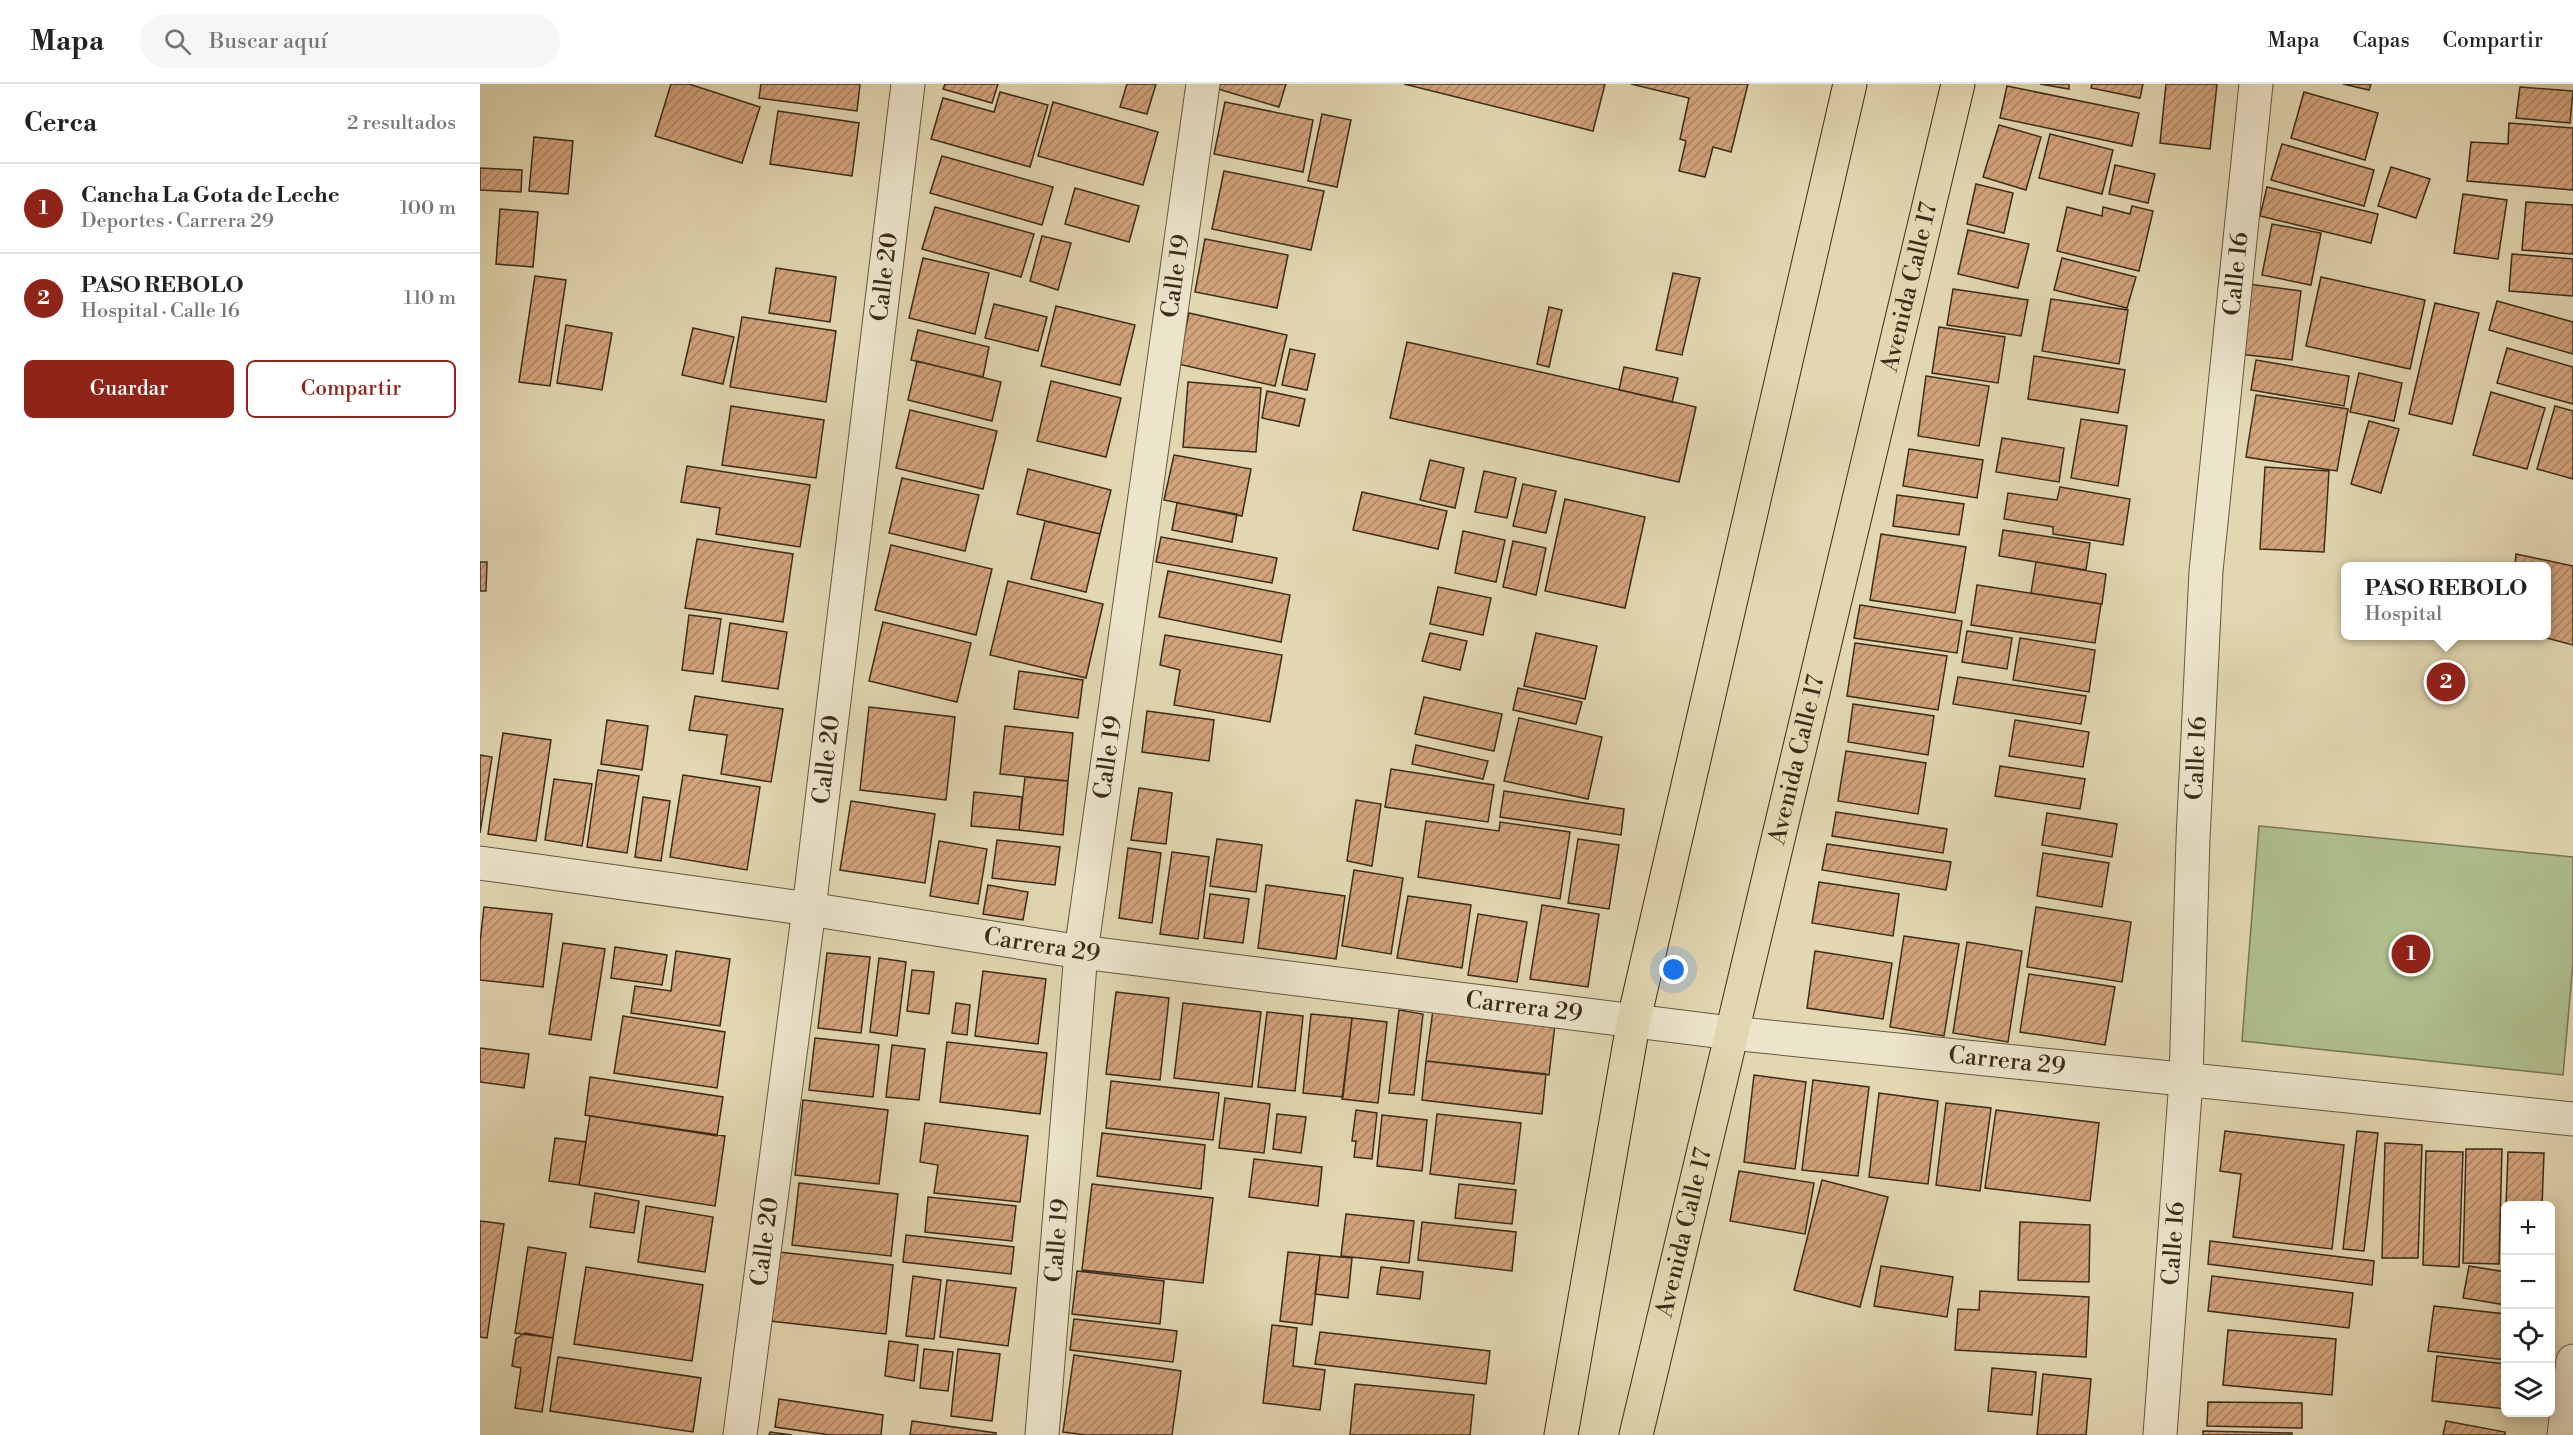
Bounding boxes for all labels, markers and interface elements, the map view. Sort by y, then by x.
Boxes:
search box [140,14,560,68]
text: Mapa [30,24,104,59]
icon: search [161,25,194,58]
text: Buscar aquí [209,28,328,55]
text: Mapa [2268,28,2320,54]
text: Capas [2353,28,2410,54]
text: Compartir [2443,28,2543,54]
text: Cerca [24,107,97,139]
text: 2 resultados [347,111,456,136]
text: Cancha La Gota de Leche [81,182,339,209]
text: 1 [39,196,48,221]
text: 100 m [400,196,456,221]
street label: Avenida Calle 17 [1875,199,1944,376]
text: Deportes · Carrera 29 [81,209,274,234]
street label: Calle 20 [865,231,905,323]
street label: Calle 16 [2217,231,2256,317]
street label: Calle 19 [1155,233,1197,320]
text: PASO REBOLO [81,272,244,299]
text: 2 [37,286,50,311]
text: 110 m [404,286,456,311]
text: Hospital · Calle 16 [81,299,240,324]
button: Guardar [24,360,234,418]
button: Compartir [246,360,456,418]
popup [2341,562,2551,640]
text: PASO REBOLO [2365,575,2527,602]
text: Hospital [2365,602,2442,627]
pin: 2 [2426,660,2466,704]
street label: Avenida Calle 17 [1762,672,1832,849]
street label: Calle 20 [807,713,847,806]
street label: Calle 19 [1088,714,1129,801]
street label: Calle 16 [2180,715,2214,801]
street label: Carrera 29 [982,922,1102,969]
pin: 1 [2392,932,2430,976]
your location [1659,955,1688,984]
street label: Carrera 29 [1464,985,1584,1029]
street label: Carrera 29 [1947,1040,2067,1082]
street label: Avenida Calle 17 [1649,1145,1719,1321]
street label: Calle 20 [745,1195,786,1288]
street label: Calle 19 [1039,1198,1076,1284]
street label: Calle 16 [2156,1201,2192,1286]
map controls [2501,1201,2555,1417]
button: + [2501,1201,2555,1255]
button: − [2501,1255,2555,1309]
button: locate [2501,1309,2555,1363]
button: layers [2501,1363,2555,1417]

